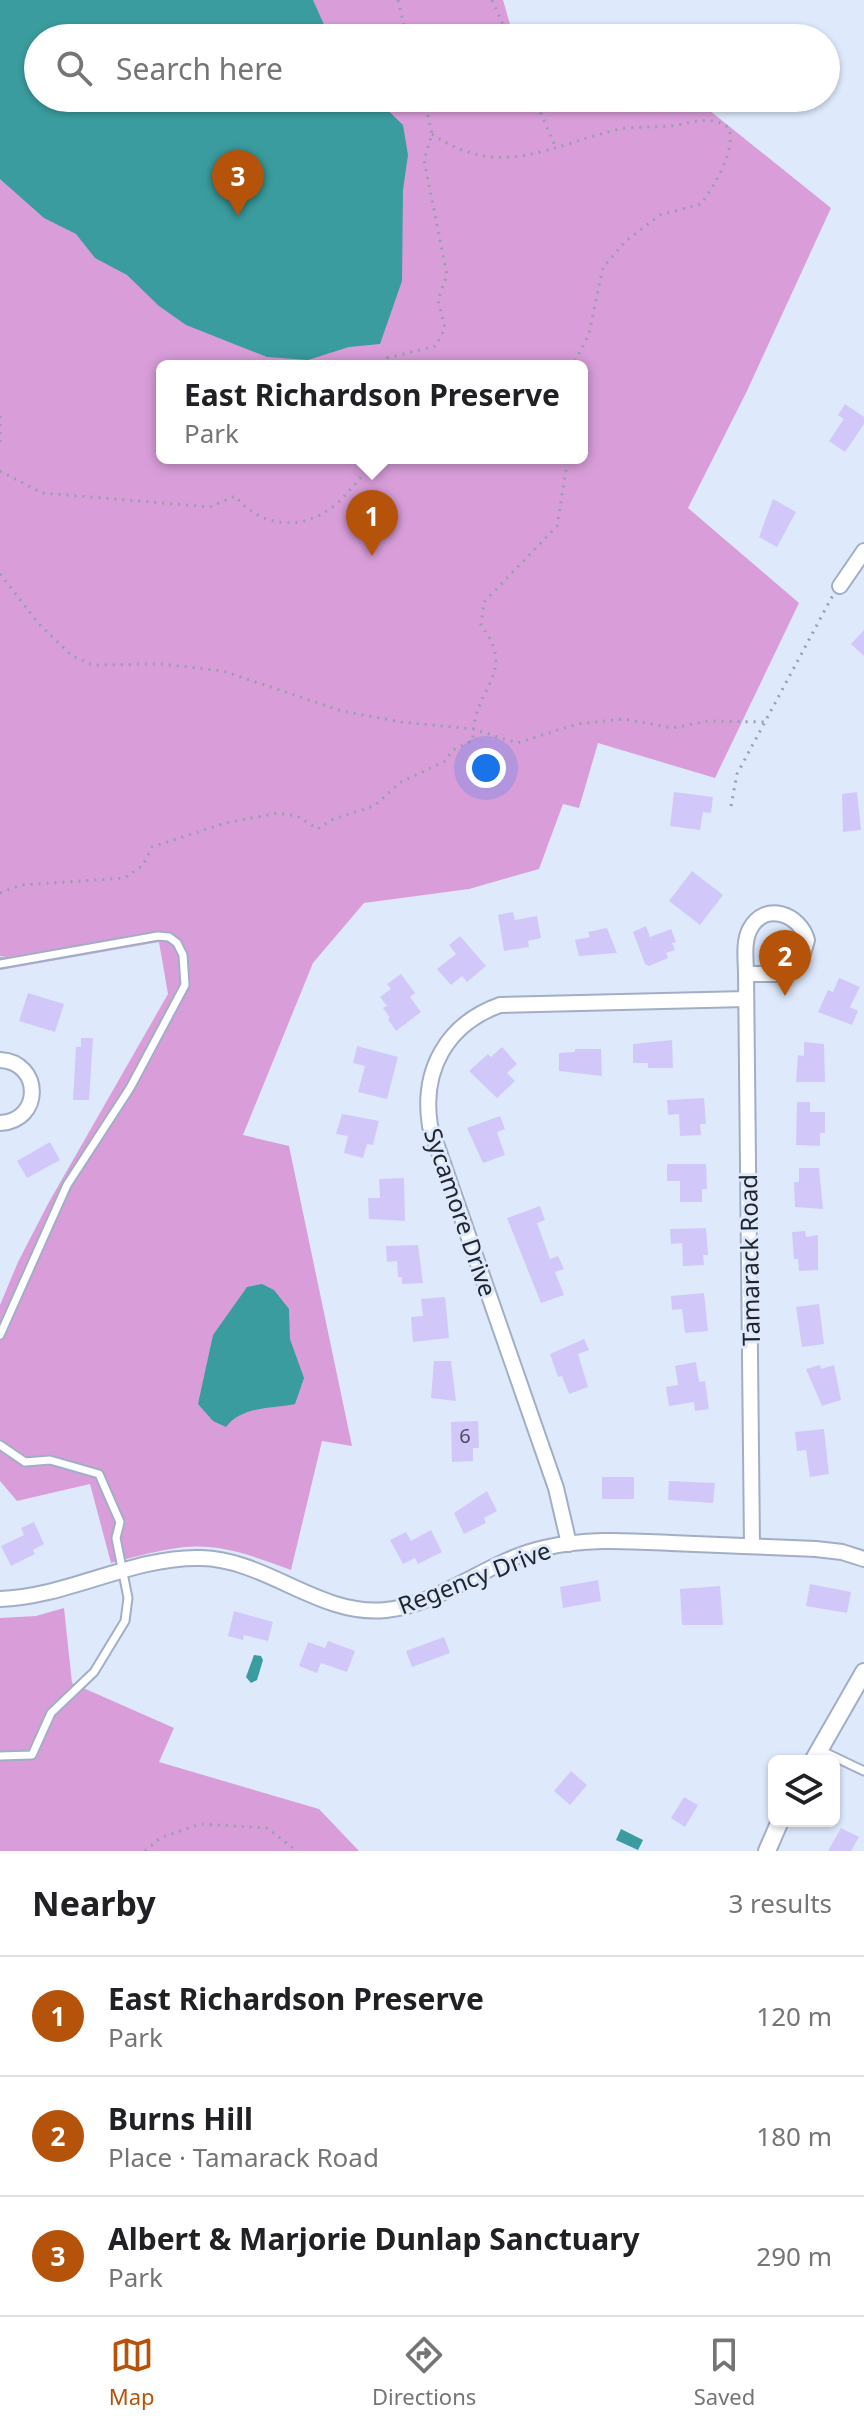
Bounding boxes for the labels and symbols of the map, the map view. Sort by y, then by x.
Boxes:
pin: 3 [212,150,264,216]
pin: 1 [346,490,398,556]
your location [466,748,506,788]
pin: 2 [759,930,811,996]
street label: Sycamore Drive [417,1123,505,1301]
street label: Tamarack Road [731,1174,767,1346]
house number: 6 [459,1422,471,1449]
street label: Regency Drive [393,1533,555,1621]

